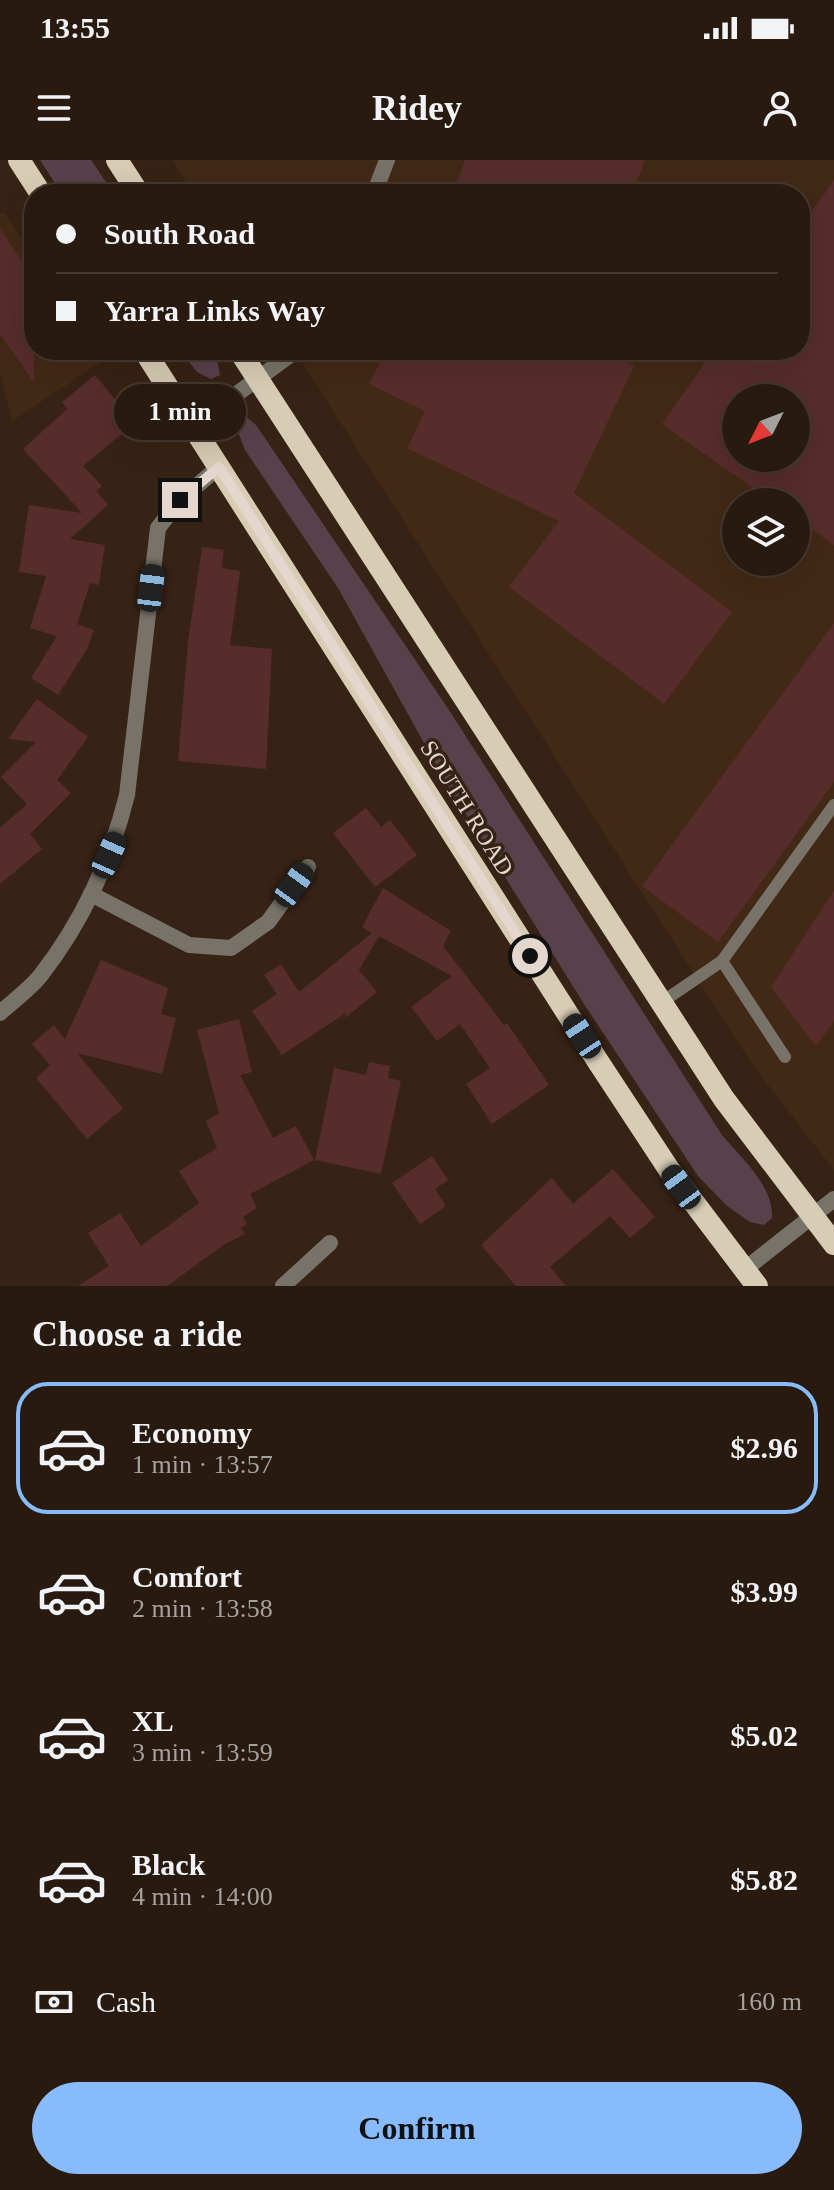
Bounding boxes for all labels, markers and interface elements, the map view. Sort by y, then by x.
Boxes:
text: 13:55 [40,11,110,44]
icon: menu [32,86,76,130]
icon: person [758,86,802,130]
text: Ridey [372,88,462,128]
text: South Road [104,217,255,250]
text: Yarra Links Way [104,294,325,327]
callout: 1 min [114,384,246,440]
north arrow [722,384,810,472]
map controls [722,384,810,576]
text: 1 min [149,397,211,426]
route end [162,482,198,518]
button: layers [722,488,810,576]
car [136,563,166,613]
street label: SOUTH ROAD [415,736,519,880]
car [88,828,130,882]
car [270,859,318,911]
route start [512,938,548,974]
car [559,1009,605,1063]
car [657,1161,705,1213]
text: Choose a ride [32,1314,242,1354]
icon: car [36,1412,108,1484]
text: Economy [132,1416,252,1449]
text: $2.96 [731,1431,798,1464]
text: 1 min · 13:57 [132,1450,273,1479]
icon: car [36,1556,108,1628]
text: Comfort [132,1560,242,1593]
text: $3.99 [731,1575,798,1608]
text: 2 min · 13:58 [132,1594,273,1623]
icon: car [36,1700,108,1772]
text: XL [132,1704,174,1737]
text: $5.02 [731,1719,798,1752]
text: 3 min · 13:59 [132,1738,273,1767]
icon: car [36,1844,108,1916]
text: Black [132,1848,205,1881]
text: $5.82 [731,1863,798,1896]
text: 4 min · 14:00 [132,1882,273,1911]
icon: cash [32,1980,76,2024]
text: Cash [96,1985,156,2018]
text: 160 m [736,1987,802,2016]
button: Confirm [32,2082,802,2174]

